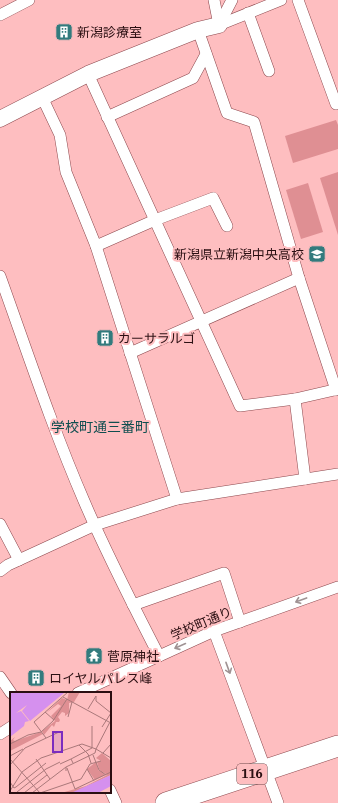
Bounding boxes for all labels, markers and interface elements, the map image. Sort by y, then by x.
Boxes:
building icon: 新潟診療室 [54,22,74,42]
place label: 新潟診療室 [77,24,142,41]
school or university icon: 新潟県立新潟中央高校 [307,244,327,264]
place label: 新潟県立新潟中央高校 [174,246,304,263]
building icon: カーサラルゴ [95,328,115,348]
place label: カーサラルゴ [118,330,195,347]
district label: 学校町通三番町 [51,418,149,436]
one-way arrow [295,597,308,604]
street label: 学校町通り [168,603,234,644]
one-way arrow [174,643,186,651]
temple icon: 菅原神社 [84,646,104,666]
place label: 菅原神社 [107,648,159,665]
one-way arrow [224,661,232,673]
building icon: ロイヤルパレス峰 [26,668,46,688]
place label: ロイヤルパレス峰 [49,670,153,687]
inset map [10,692,111,793]
road number: 116 [237,764,267,784]

